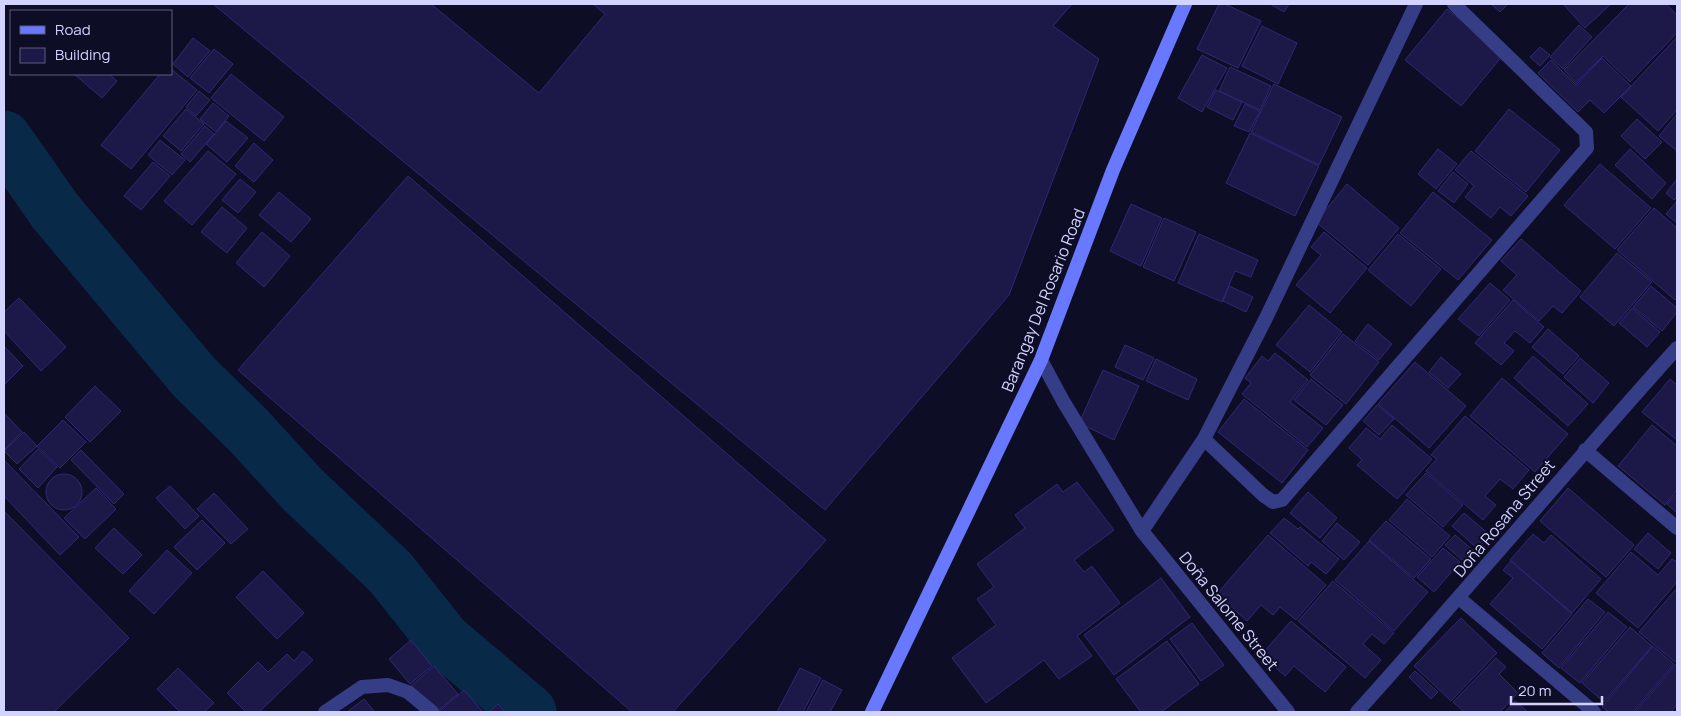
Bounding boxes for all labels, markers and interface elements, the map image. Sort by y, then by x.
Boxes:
legend [10,10,172,75]
text: Road [55,19,91,40]
text: Building [55,44,110,65]
street label: Barangay Del Rosario Road [996,205,1090,395]
street label: Doña Rosana Street [1448,455,1560,581]
street label: Doña Salome Street [1174,547,1284,675]
scale bar [1511,674,1602,706]
text: 20 m [1518,680,1551,701]

